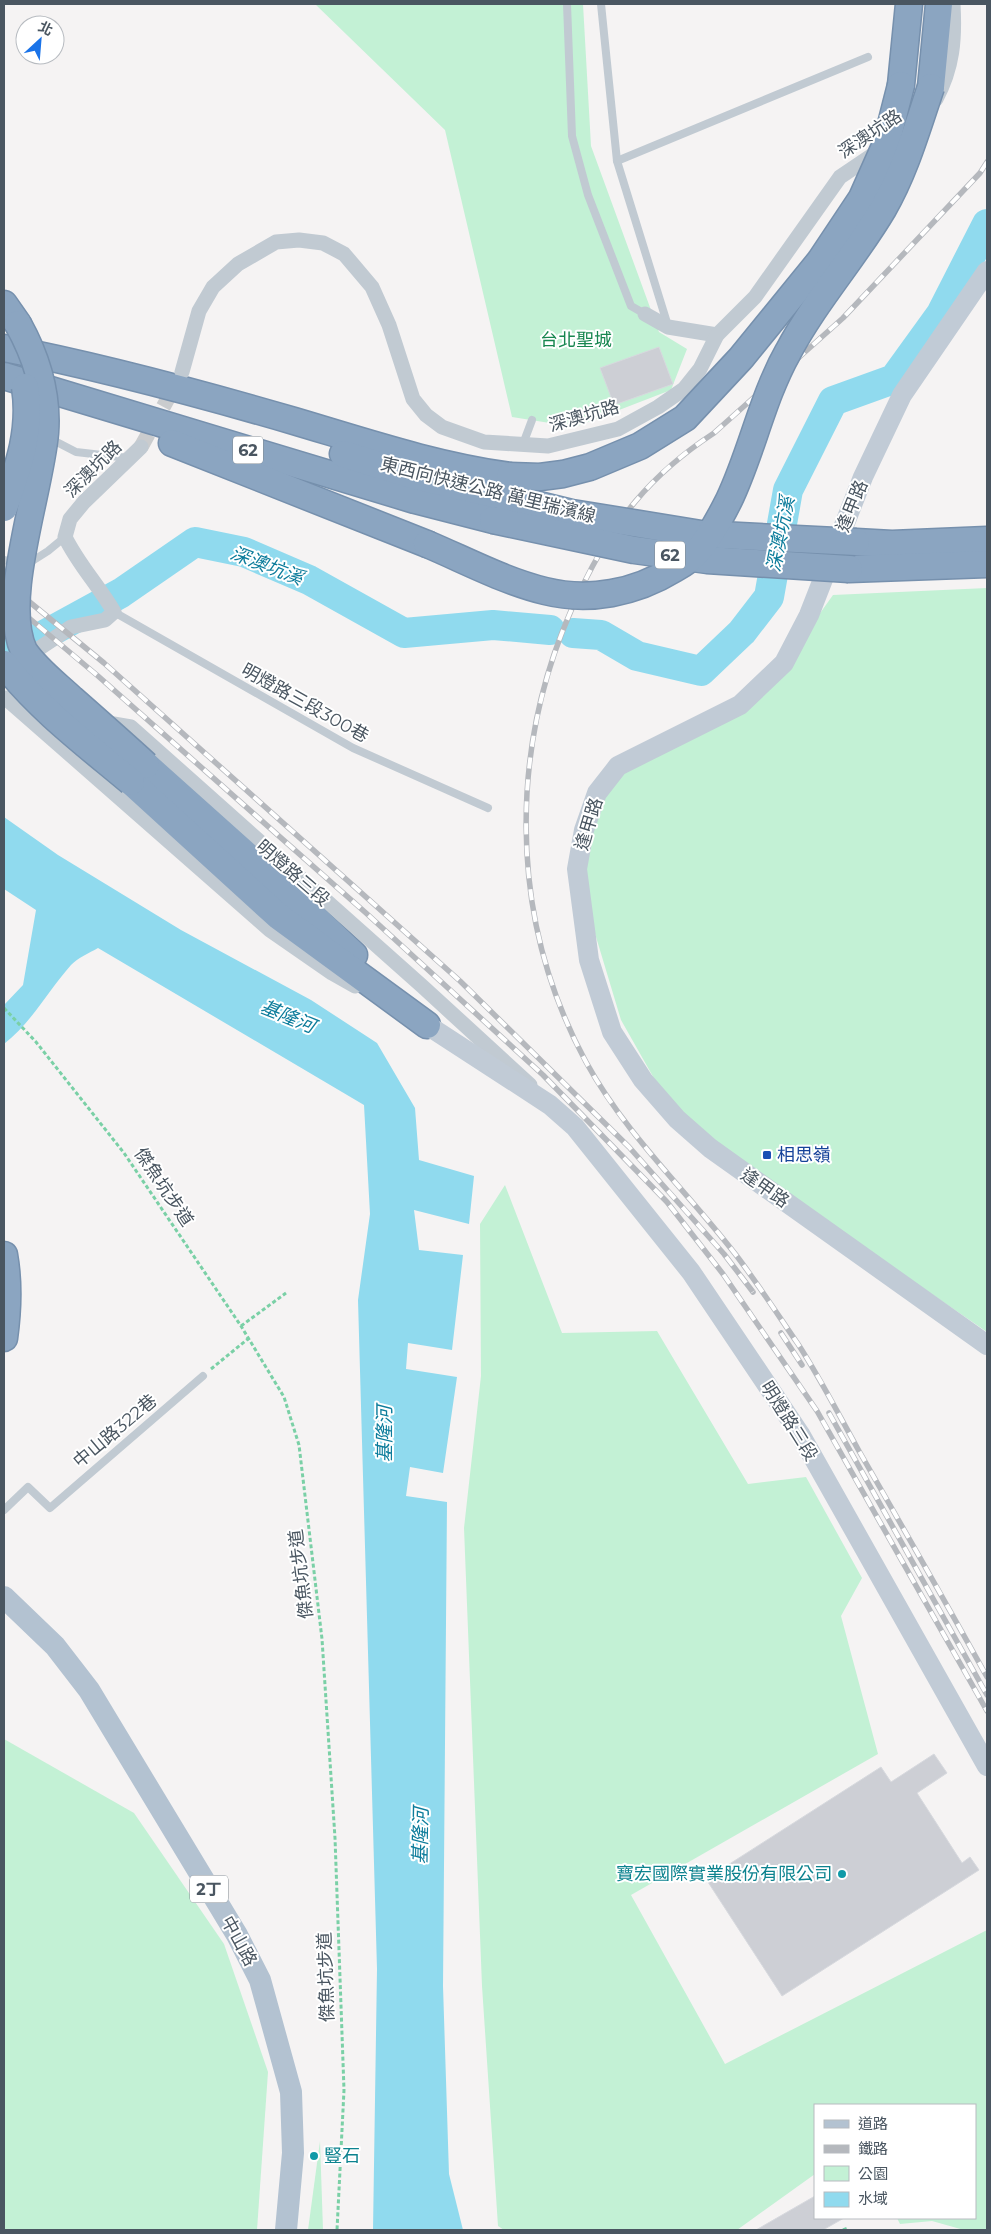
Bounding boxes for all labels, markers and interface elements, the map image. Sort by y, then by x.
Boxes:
north arrow [15,15,65,65]
text: 北 [35,17,56,39]
street label: 深澳坑路 [834,105,906,163]
park label: 台北聖城 [540,329,612,351]
street label: 深澳坑路 [546,396,622,436]
street label: 深澳坑路 [60,436,126,502]
road number: 62 [233,436,263,464]
street label: 東西向快速公路 萬里瑞濱線 [378,453,598,527]
street label: 逢甲路 [832,477,872,535]
water label: 深澳坑溪 [762,492,800,574]
water label: 深澳坑溪 [227,541,309,591]
road number: 62 [655,542,685,568]
street label: 明燈路三段300巷 [238,659,372,747]
street label: 逢甲路 [571,795,607,853]
street label: 明燈路三段 [252,835,334,911]
water label: 基隆河 [257,995,322,1039]
street label: 傑魚坑步道 [130,1144,198,1230]
place label: 相思嶺 [777,1144,831,1166]
marker: 相思嶺 [761,1149,773,1161]
street label: 逢甲路 [737,1164,793,1212]
street label: 明燈路三段 [756,1377,822,1465]
street label: 中山路322巷 [69,1390,161,1472]
water label: 基隆河 [373,1402,396,1463]
street label: 傑魚坑步道 [285,1528,317,1620]
water label: 基隆河 [409,1803,433,1865]
place label: 寶宏國際實業股份有限公司 [616,1863,832,1885]
marker: 寶宏國際實業股份有限公司 [836,1868,848,1880]
road number: 2丁 [190,1876,228,1902]
street label: 中山路 [216,1912,262,1970]
street label: 傑魚坑步道 [313,1932,339,2022]
legend [814,2104,976,2219]
text: 道路 [858,2114,888,2133]
text: 鐵路 [858,2139,888,2158]
place label: 豎石 [324,2145,360,2167]
marker: 豎石 [308,2150,320,2162]
text: 公園 [858,2164,888,2183]
text: 水域 [858,2189,888,2208]

